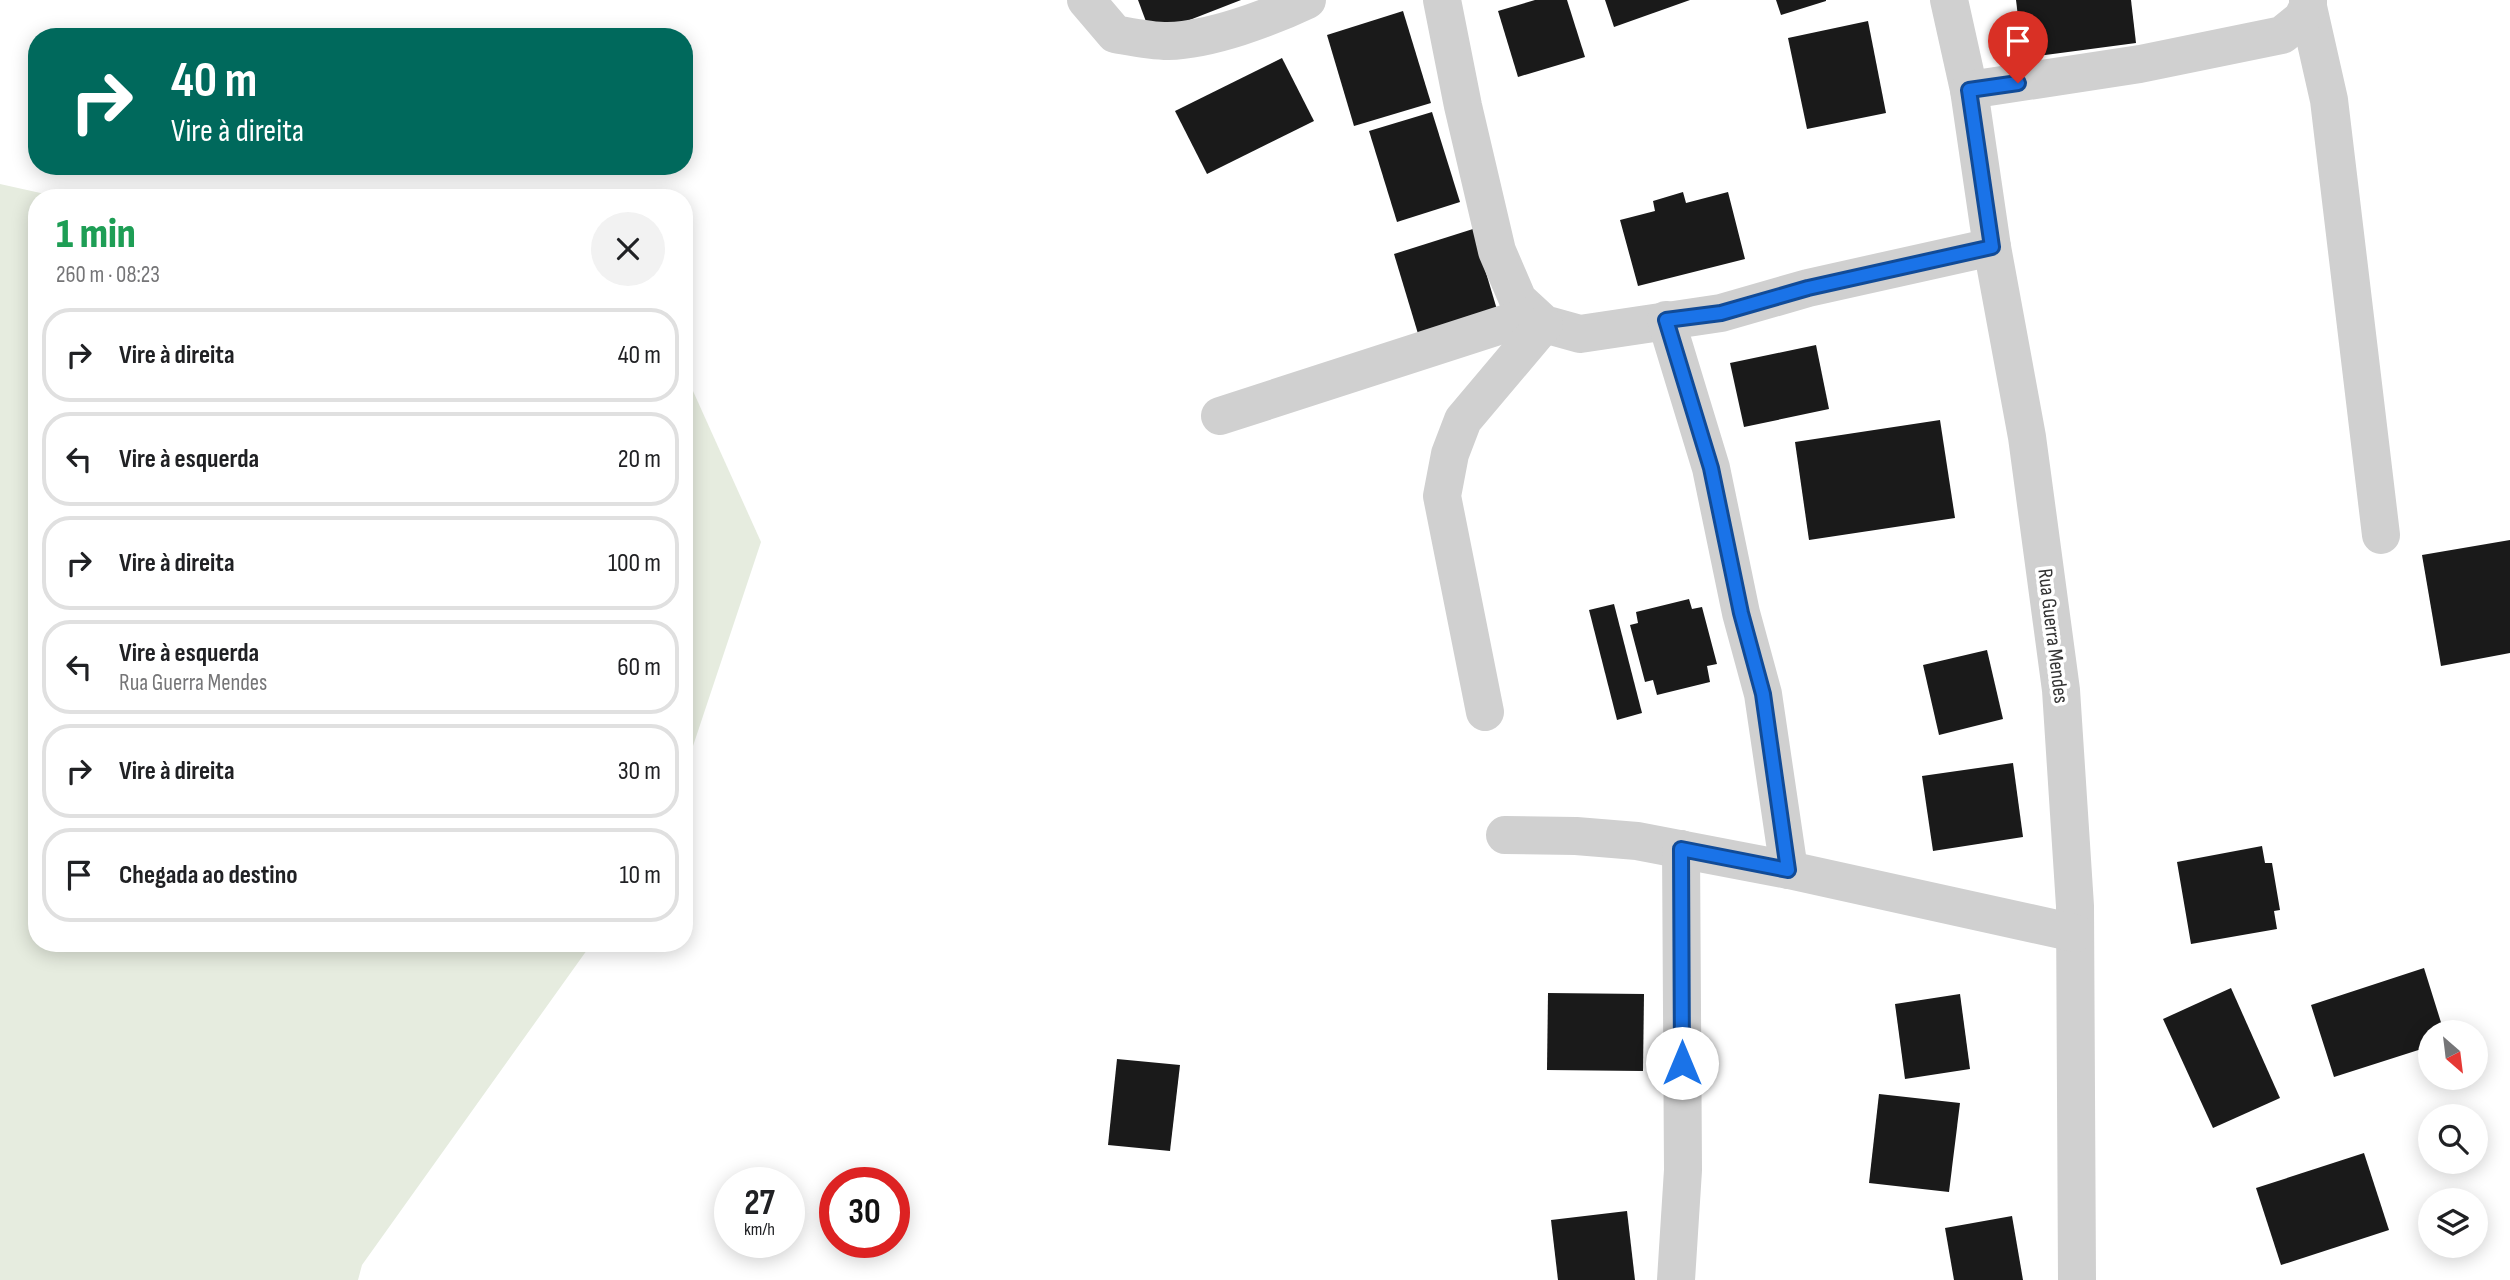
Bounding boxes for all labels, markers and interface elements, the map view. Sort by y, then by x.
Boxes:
pin [1988,11,2048,83]
icon: arrive [1999,22,2037,60]
text: 40 m [171,52,257,111]
icon: right [56,56,147,147]
text: Vire à direita [171,112,304,151]
text: 1 min [56,209,136,260]
button: close [591,212,665,286]
text: 260 m · 08:23 [56,261,160,289]
icon: right [60,336,98,374]
text: Vire à direita [119,340,235,371]
text: 40 m [618,340,661,371]
icon: left [60,440,98,478]
text: Vire à esquerda [119,444,259,475]
text: 20 m [618,444,661,475]
icon: right [60,544,98,582]
text: Vire à direita [119,548,235,579]
text: 100 m [608,548,661,579]
street label: Rua Guerra Mendes [2032,567,2074,705]
text: Vire à esquerda [119,638,259,669]
icon: left [60,648,98,686]
text: 60 m [617,652,661,683]
text: Rua Guerra Mendes [119,669,267,697]
icon: right [60,752,98,790]
text: Vire à direita [119,756,235,787]
text: 30 m [618,756,661,787]
icon: arrive [60,856,98,894]
text: Chegada ao destino [119,860,298,891]
text: 10 m [619,860,661,891]
north arrow [2418,1020,2488,1090]
map controls [2418,1020,2488,1258]
position arrow [1645,1026,1719,1100]
button: search [2418,1104,2488,1174]
speed limit sign: 30 [819,1167,910,1258]
text: 27 [744,1182,775,1225]
button: layers [2418,1188,2488,1258]
text: km/h [744,1219,775,1240]

